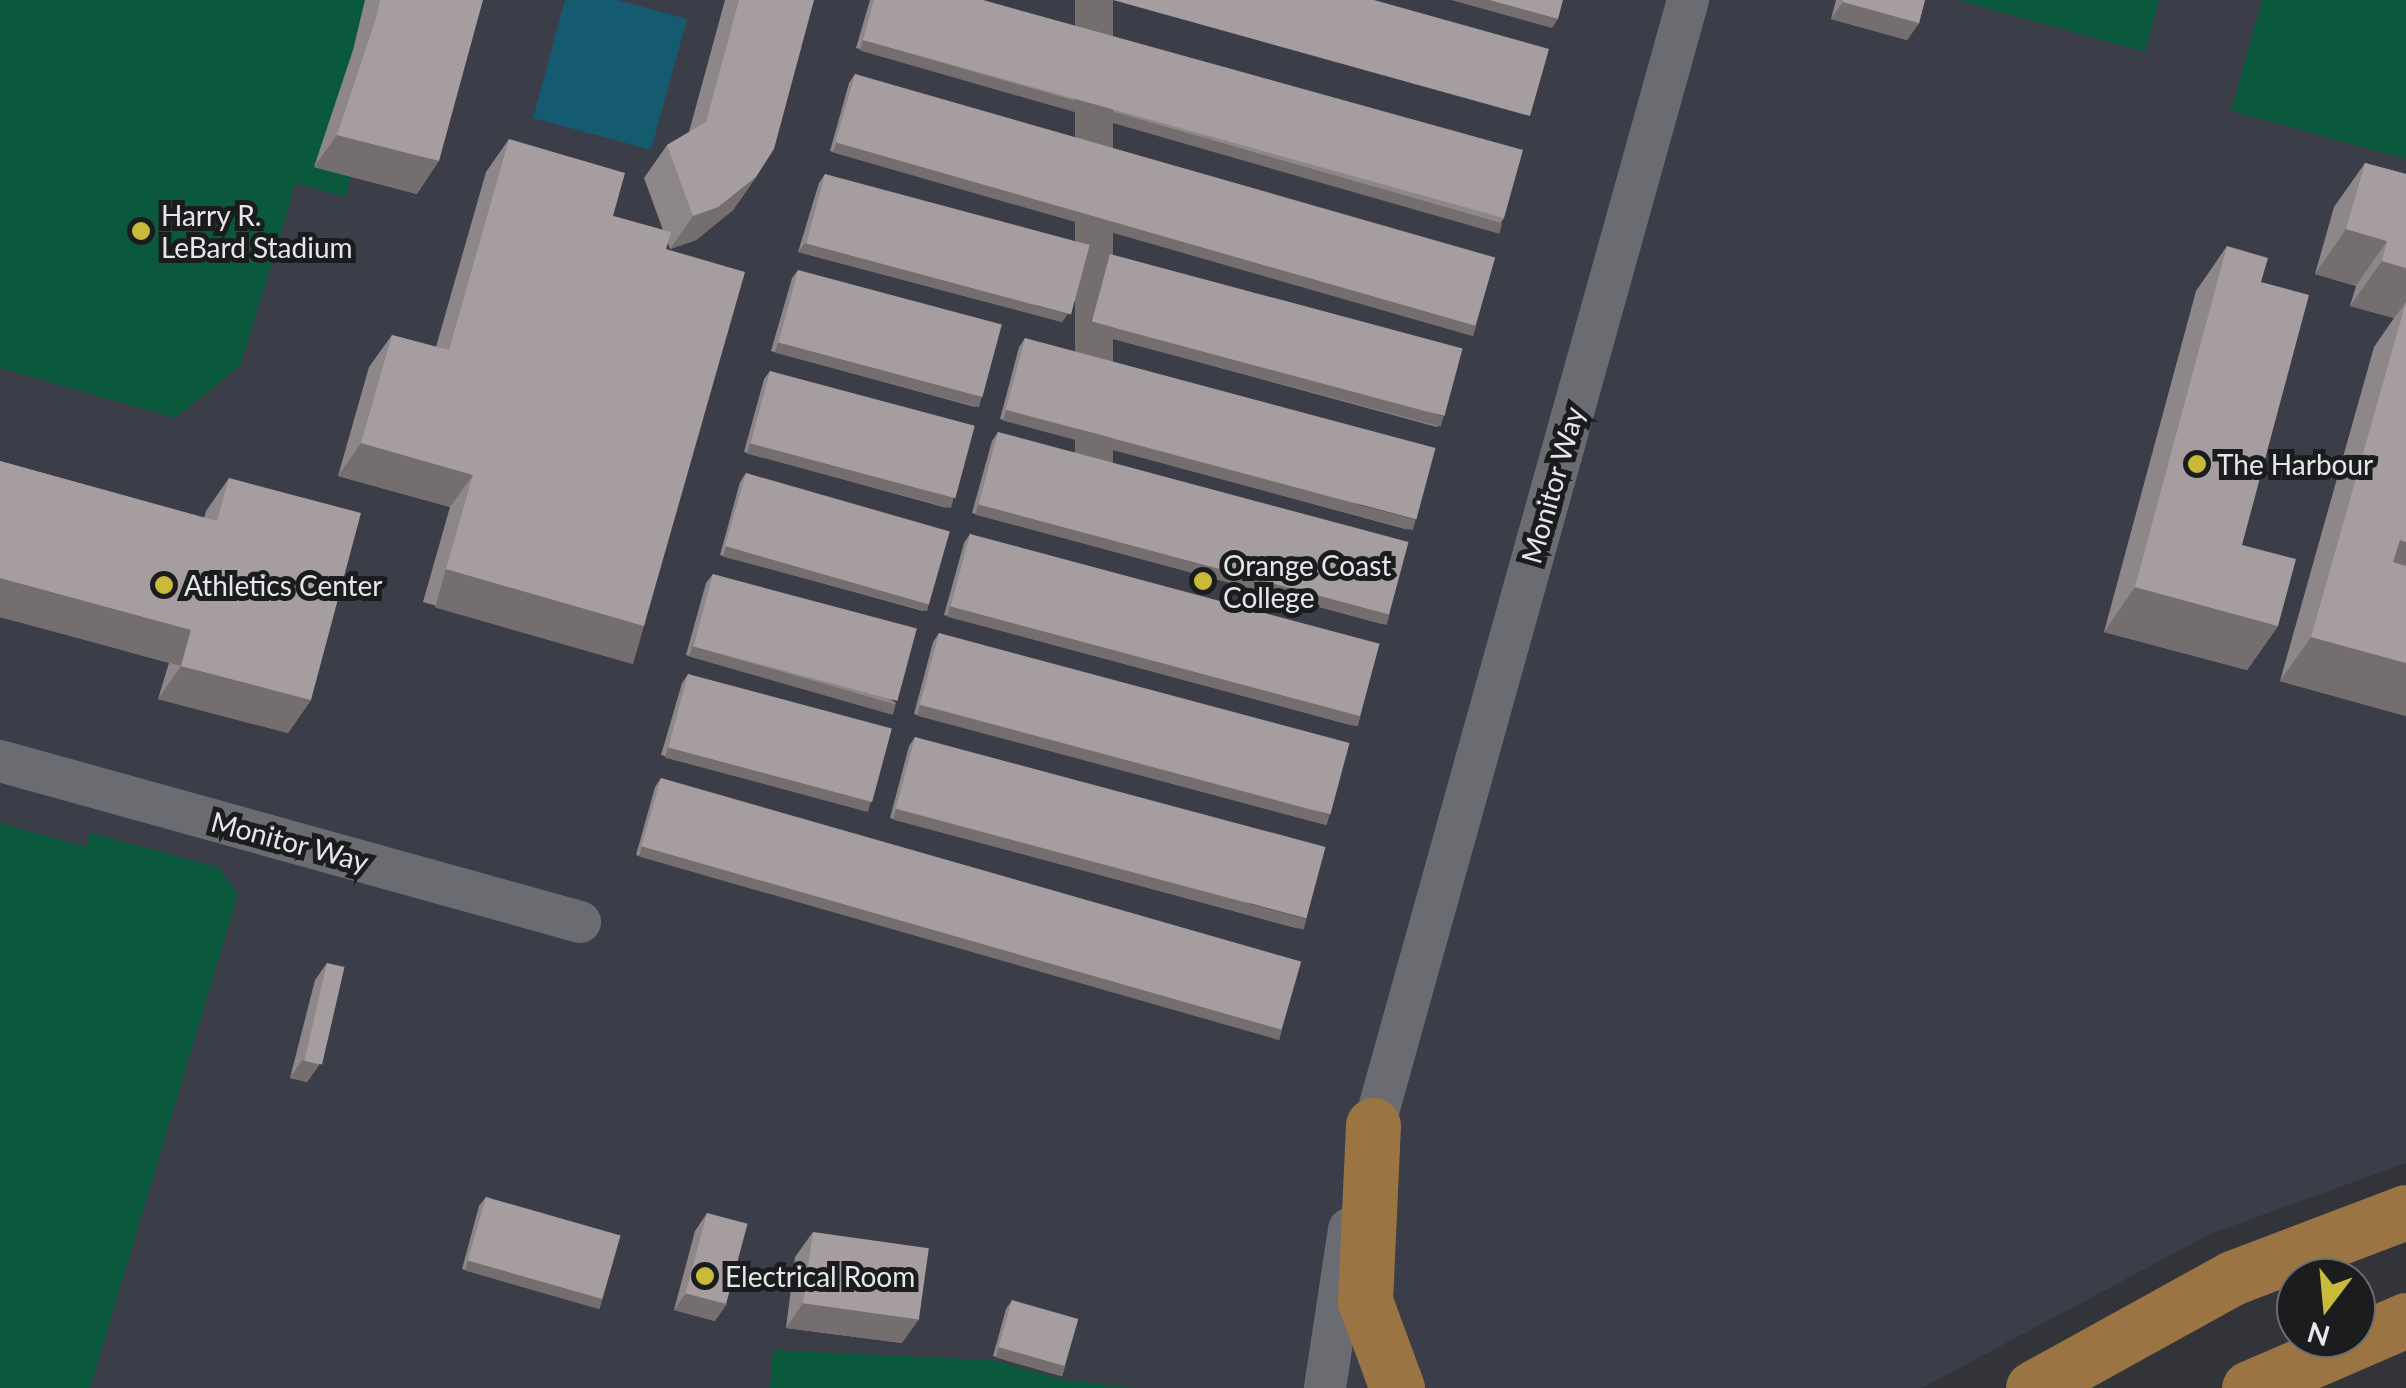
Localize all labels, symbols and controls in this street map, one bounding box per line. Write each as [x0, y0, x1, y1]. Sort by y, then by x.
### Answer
place label: Harry R. LeBard Stadium [161, 198, 353, 264]
marker: Harry R. LeBard Stadium [130, 220, 152, 242]
street label: Monitor Way [1513, 402, 1591, 568]
place label: The Harbour [2217, 447, 2373, 481]
marker: The Harbour [2186, 453, 2208, 475]
place label: Orange Coast College [1223, 548, 1391, 614]
place label: Athletics Center [184, 568, 383, 602]
marker: Orange Coast College [1192, 570, 1214, 592]
marker: Athletics Center [153, 574, 175, 596]
street label: Monitor Way [207, 804, 373, 878]
north arrow [2276, 1258, 2376, 1358]
place label: Electrical Room [725, 1259, 915, 1293]
marker: Electrical Room [694, 1265, 716, 1287]
text: N [2303, 1316, 2333, 1354]

